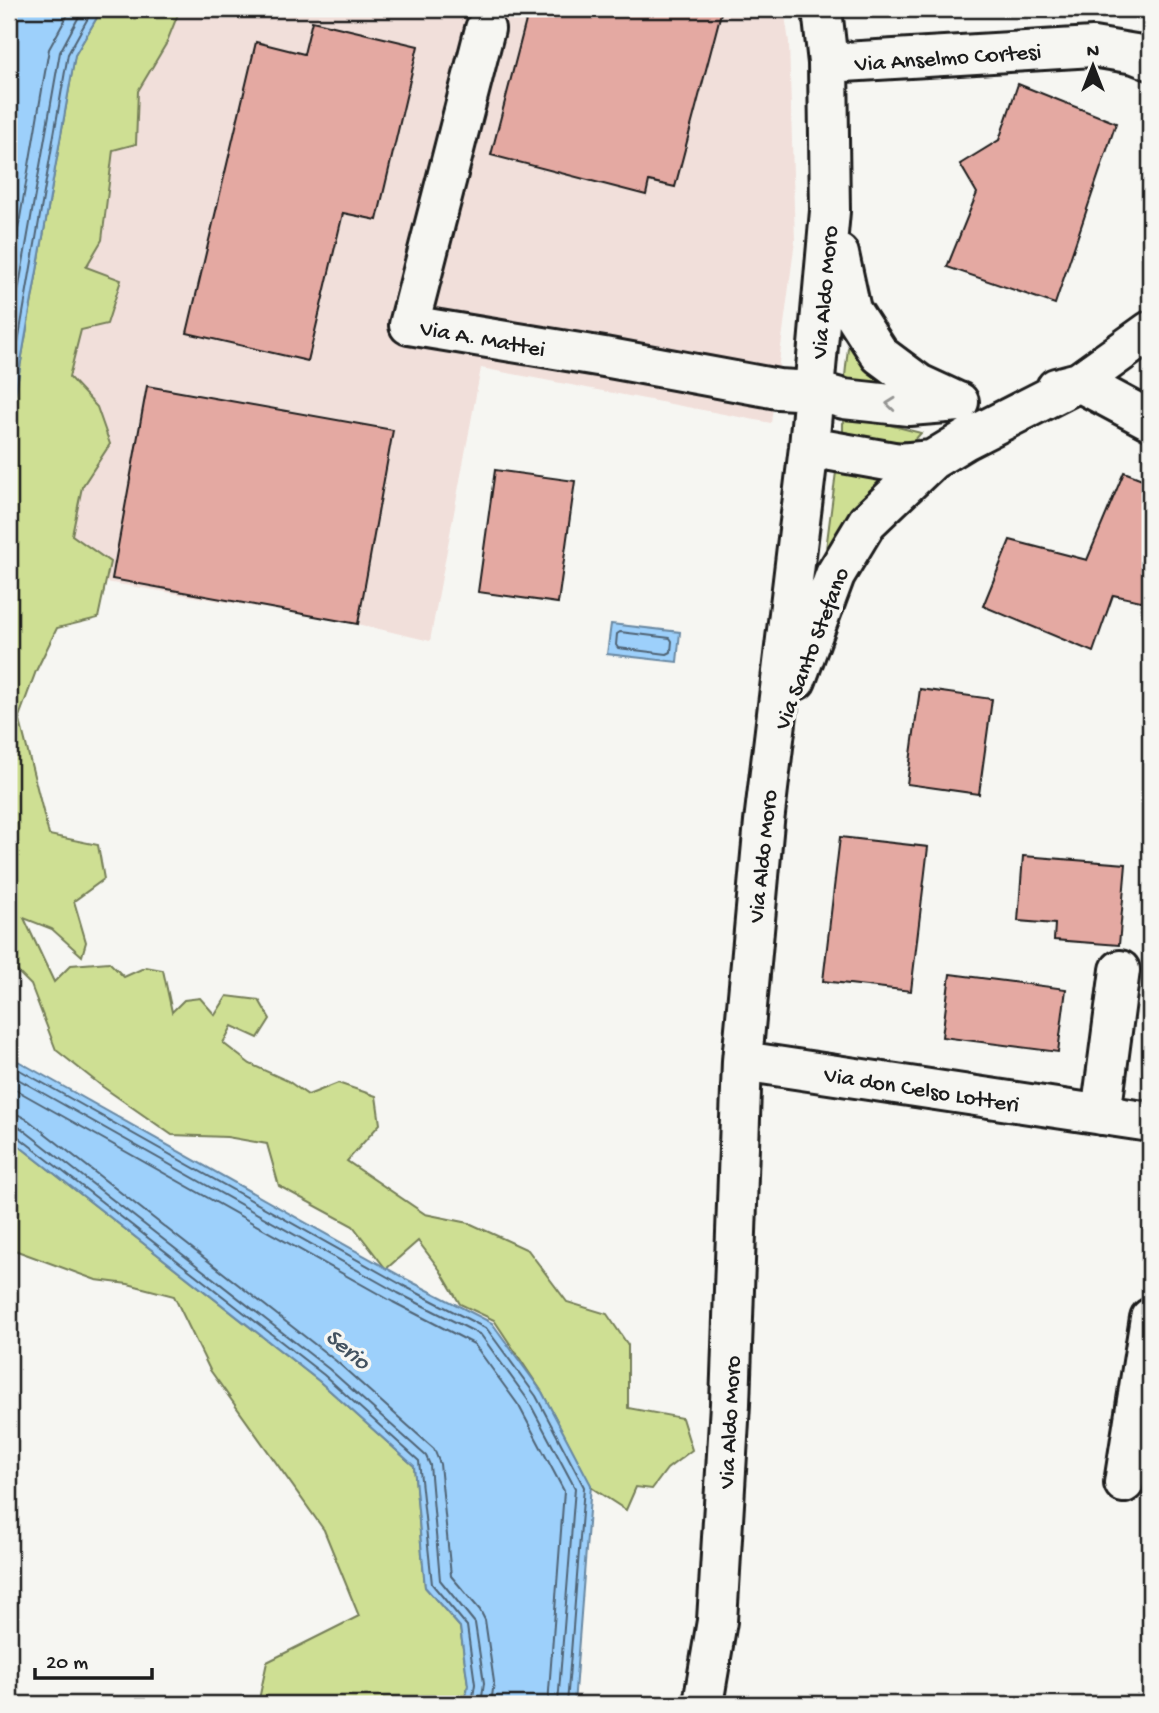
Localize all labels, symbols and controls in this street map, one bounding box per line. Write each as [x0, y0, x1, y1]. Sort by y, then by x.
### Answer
north arrow [1058, 32, 1128, 102]
street label: Via Anselmo Cortesi [853, 40, 1042, 80]
text: N [1087, 41, 1099, 64]
street label: Via Aldo Moro [807, 225, 846, 361]
street label: Via A. Mattei [417, 316, 547, 365]
one-way arrow [885, 397, 896, 412]
street label: Via Santo Stefano [770, 564, 857, 735]
street label: Via Aldo Moro [744, 789, 785, 925]
street label: Via don Celso Lotteri [821, 1063, 1021, 1120]
water label: Serio [318, 1324, 376, 1379]
street label: Via Aldo Moro [714, 1355, 748, 1491]
scale bar [35, 1636, 152, 1680]
text: 20 m [46, 1652, 88, 1677]

